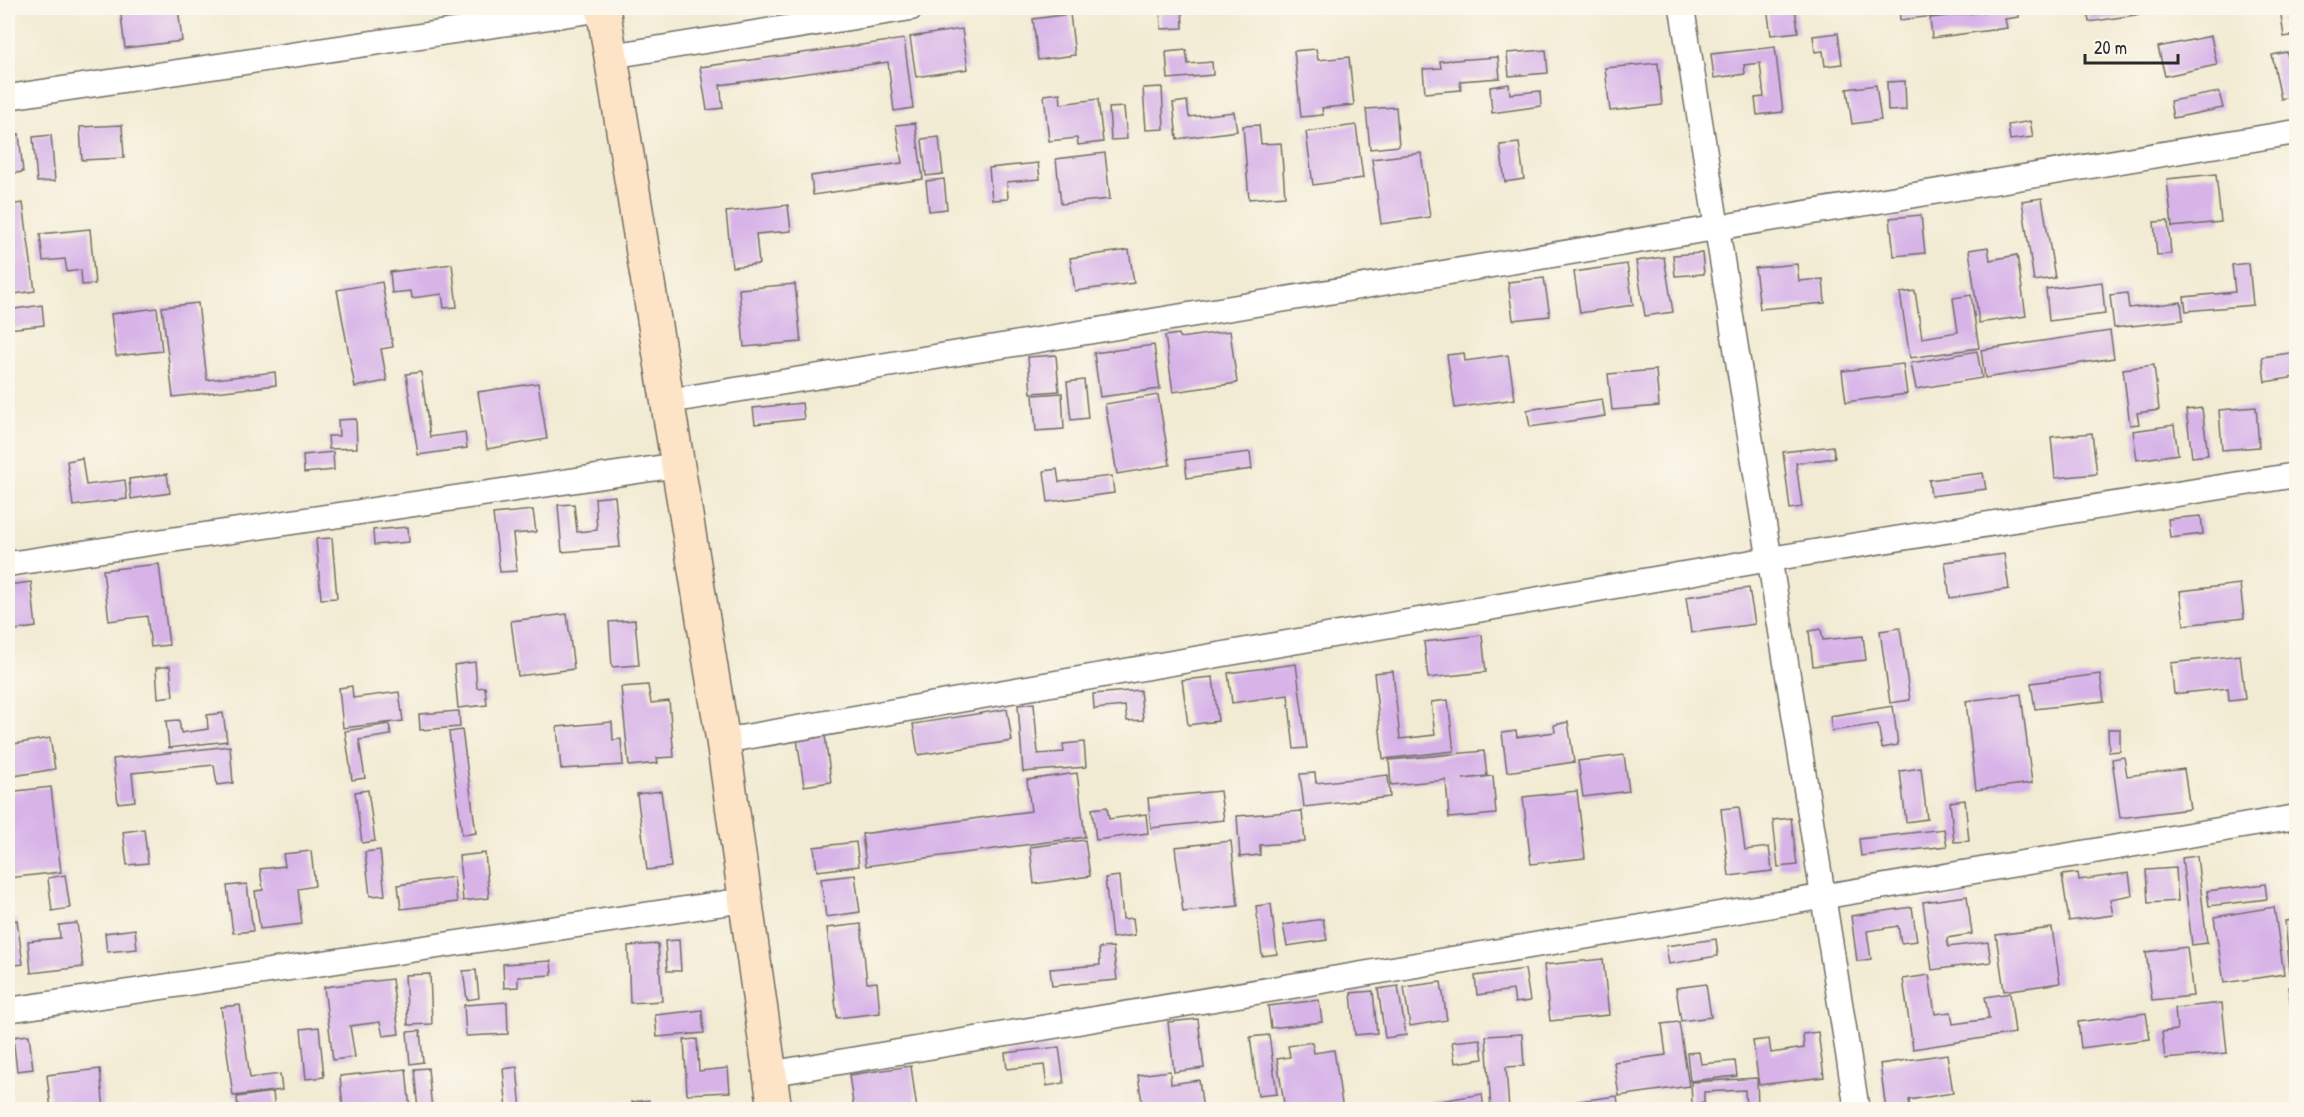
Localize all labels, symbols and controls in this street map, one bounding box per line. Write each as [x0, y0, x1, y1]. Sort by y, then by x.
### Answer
scale bar [2085, 27, 2178, 65]
text: 20 m [2094, 35, 2127, 60]

